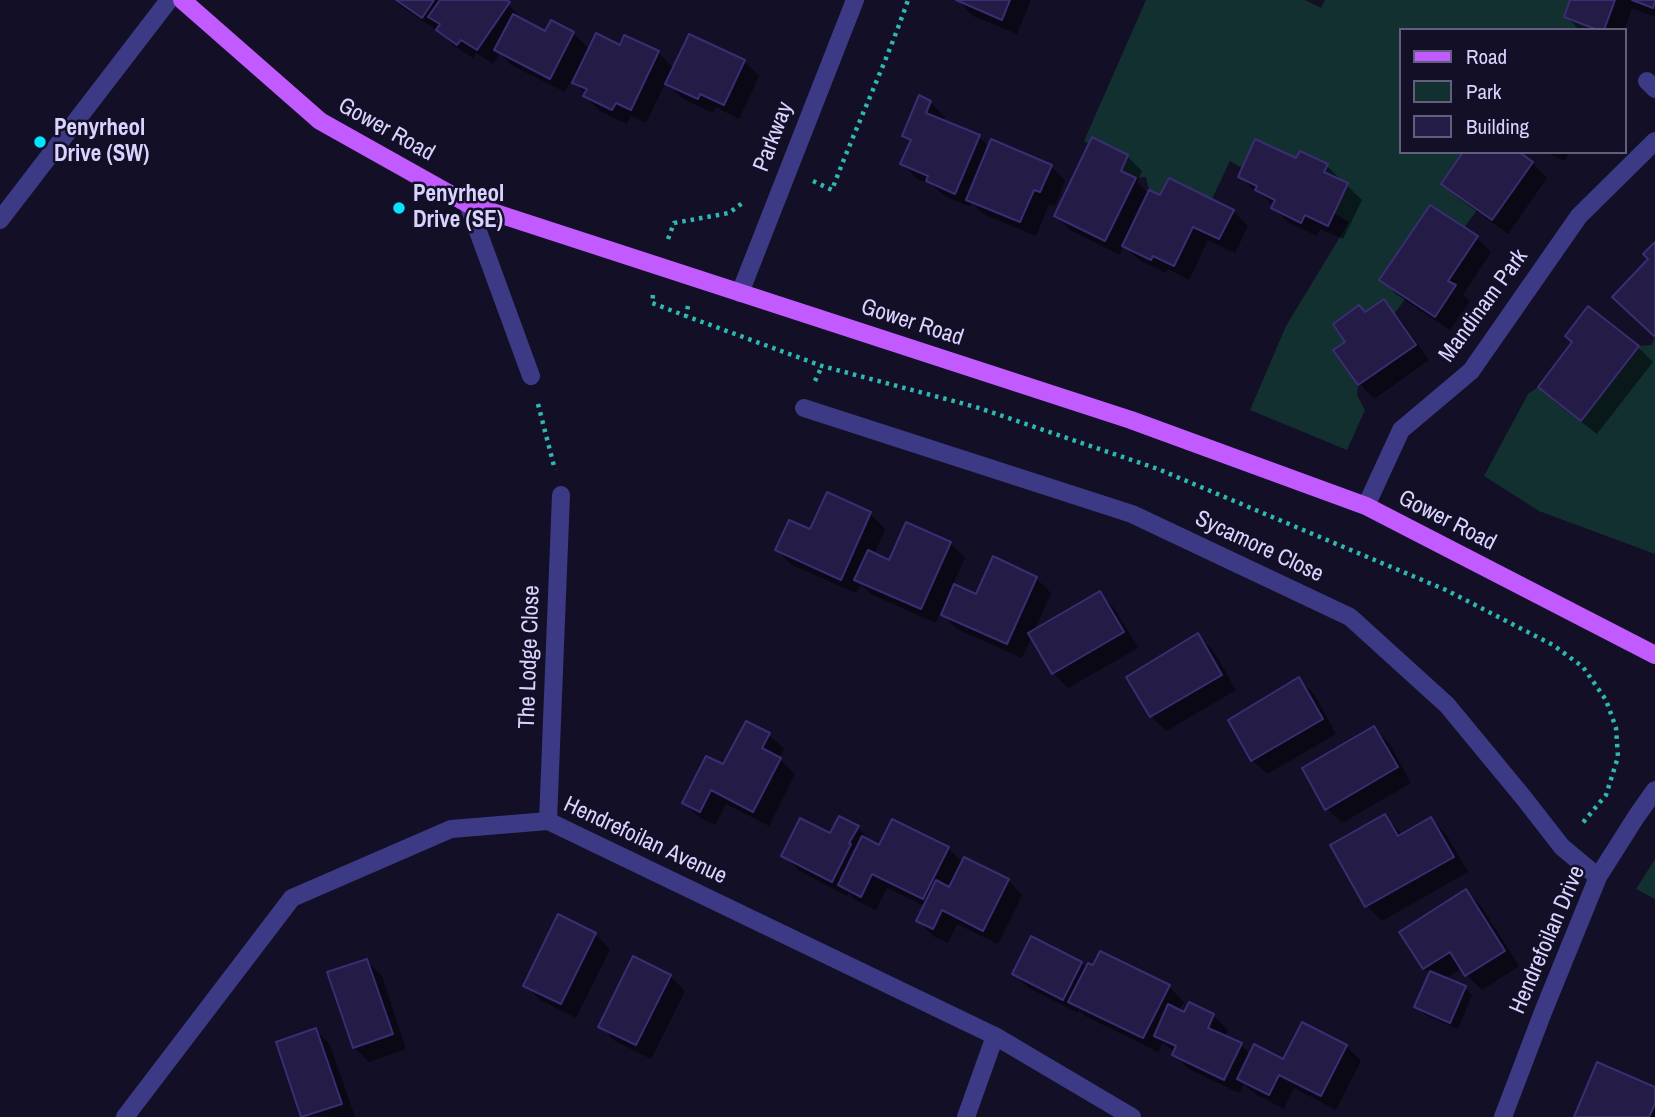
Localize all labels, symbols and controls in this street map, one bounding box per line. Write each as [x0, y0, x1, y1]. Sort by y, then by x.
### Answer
legend [1400, 28, 1627, 154]
text: Road [1466, 42, 1507, 71]
text: Park [1466, 77, 1501, 106]
street label: Gower Road [333, 92, 439, 168]
street label: Parkway [748, 98, 800, 176]
text: Building [1466, 112, 1529, 141]
place label: Penyrheol Drive (SW) [54, 115, 149, 169]
marker: Penyrheol Drive (SW) [32, 134, 48, 150]
place label: Penyrheol Drive (SE) [413, 181, 504, 235]
marker: Penyrheol Drive (SE) [391, 200, 407, 216]
street label: Mandinam Park [1434, 244, 1534, 368]
street label: Gower Road [857, 294, 967, 352]
street label: Gower Road [1394, 485, 1500, 557]
street label: Sycamore Close [1190, 505, 1328, 589]
street label: The Lodge Close [514, 585, 546, 729]
street label: Hendrefoilan Avenue [559, 791, 731, 891]
street label: Hendrefoilan Drive [1504, 862, 1592, 1018]

